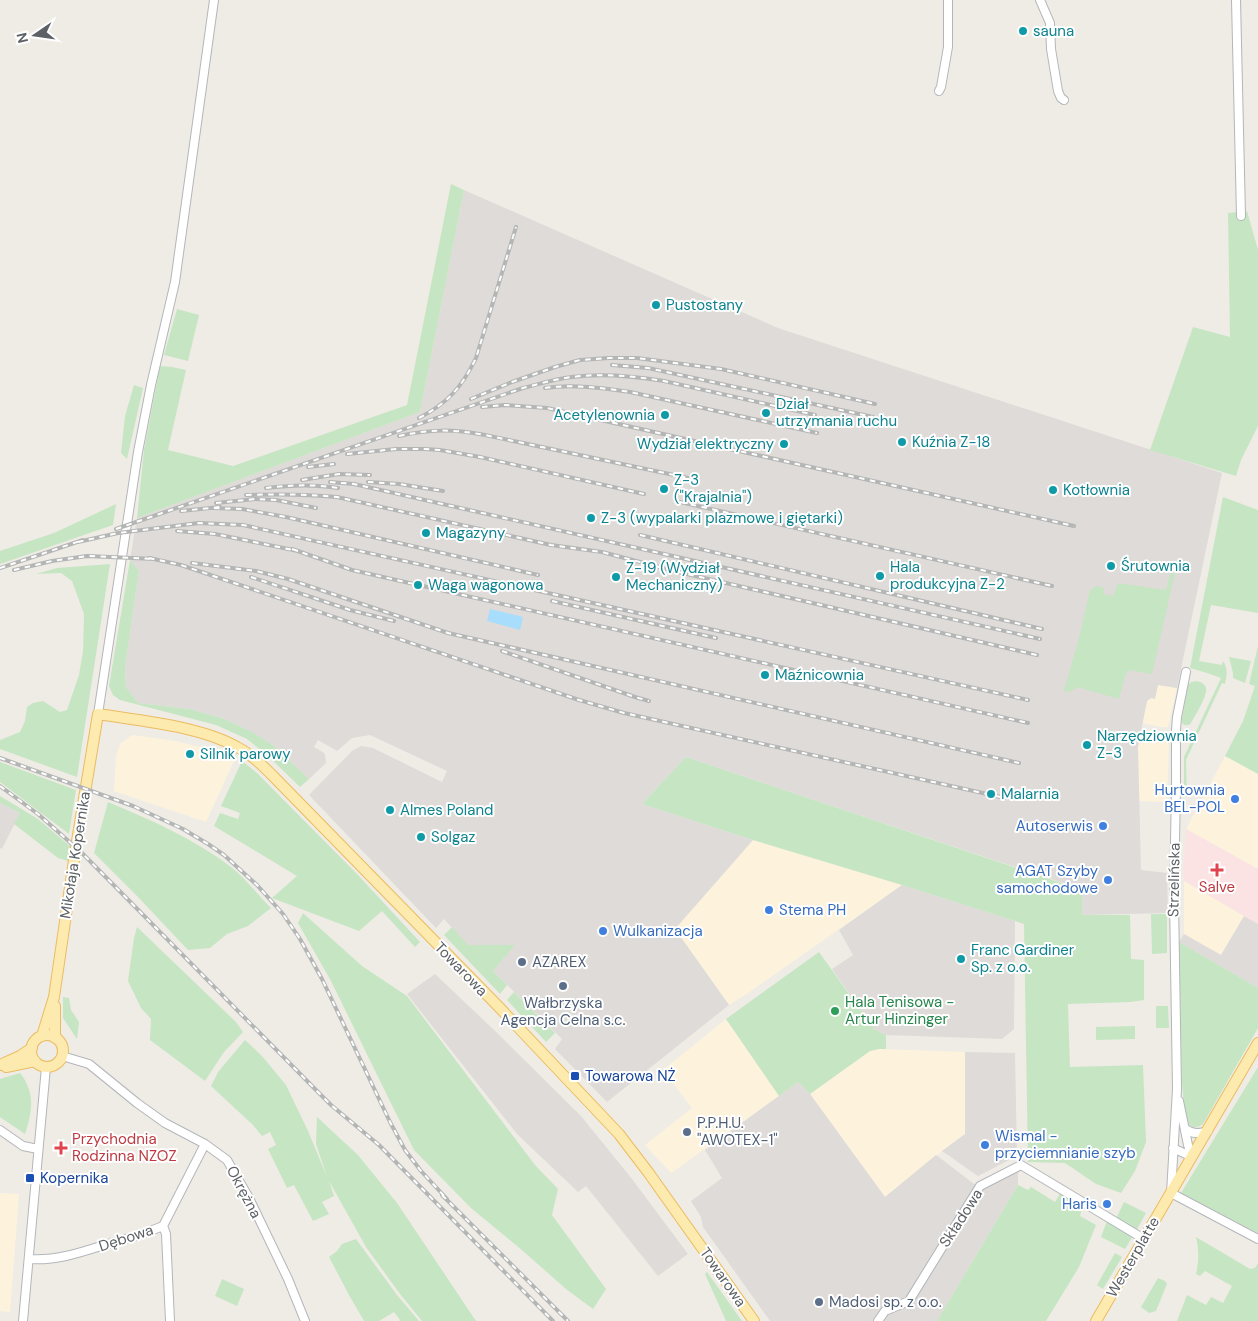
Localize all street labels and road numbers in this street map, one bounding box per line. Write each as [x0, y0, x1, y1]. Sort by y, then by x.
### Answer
street label: Mikołaja Kopernika [55, 790, 95, 920]
street label: Strzelińska [1163, 843, 1185, 917]
street label: Towarowa [430, 938, 492, 1000]
street label: Okrężna [222, 1162, 266, 1222]
street label: Składowa [935, 1185, 987, 1251]
street label: Westerplatte [1102, 1213, 1164, 1301]
street label: Dębowa [96, 1220, 156, 1256]
street label: Towarowa [695, 1243, 751, 1311]

